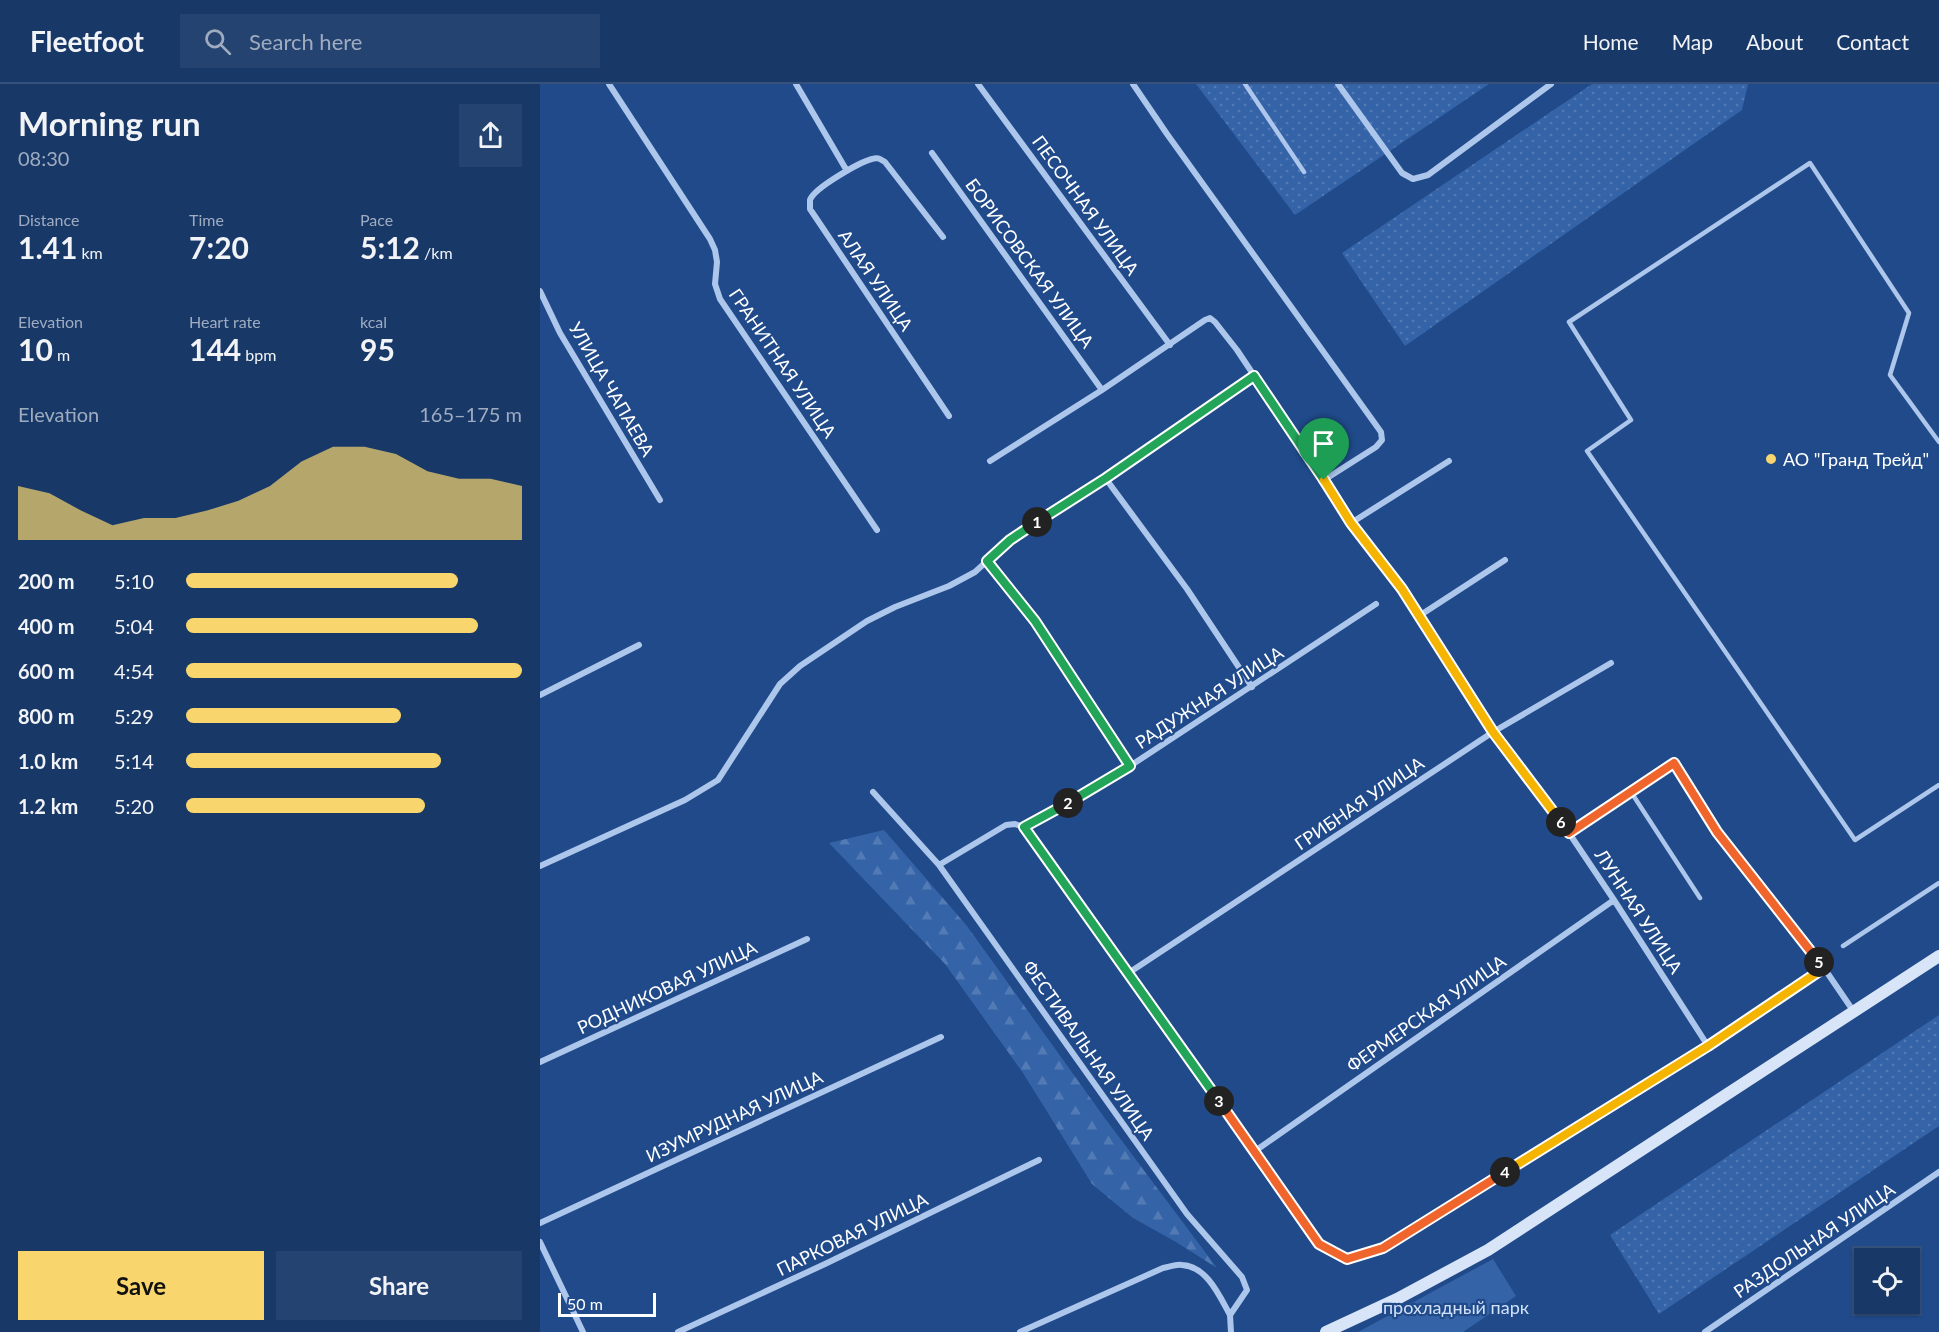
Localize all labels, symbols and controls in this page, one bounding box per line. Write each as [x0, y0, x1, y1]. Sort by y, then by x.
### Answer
search box [180, 14, 600, 68]
text: Fleetfoot [30, 24, 144, 58]
icon: search [201, 25, 234, 58]
text: Search here [249, 28, 362, 55]
text: Home [1583, 29, 1639, 54]
text: Map [1672, 29, 1713, 54]
text: About [1746, 29, 1803, 54]
text: Contact [1836, 29, 1909, 54]
text: Morning run [18, 103, 201, 143]
button: share [459, 104, 522, 167]
street label: ПЕСОЧНАЯ УЛИЦА [1028, 131, 1145, 280]
text: 08:30 [18, 146, 69, 170]
street label: БОРИСОВСКАЯ УЛИЦА [961, 174, 1099, 353]
text: Distance [18, 210, 79, 229]
text: Time [189, 210, 224, 229]
text: Pace [360, 210, 393, 229]
street label: АЛАЯ УЛИЦА [834, 225, 918, 336]
text: 1.41 [18, 229, 77, 265]
text: 7:20 [189, 229, 249, 265]
text: 5:12 [360, 229, 420, 265]
text: km [77, 243, 103, 262]
text: /km [420, 243, 453, 262]
street label: ГРАНИТНАЯ УЛИЦА [725, 284, 842, 443]
text: Elevation [18, 312, 83, 331]
text: Heart rate [189, 312, 261, 331]
text: kcal [360, 312, 387, 331]
street label: УЛИЦА ЧАПАЕВА [565, 318, 660, 461]
text: 10 [18, 331, 53, 367]
text: 144 [189, 331, 241, 367]
text: 95 [360, 331, 395, 367]
text: m [53, 345, 70, 364]
text: bpm [241, 345, 276, 364]
text: Elevation [18, 402, 99, 426]
text: 165–175 m [419, 402, 522, 426]
pin [1298, 418, 1349, 480]
icon: arrive [1307, 427, 1340, 460]
place label: АО "Гранд Трейд" [1783, 448, 1929, 470]
marker: АО "Гранд Трейд" [1764, 452, 1778, 466]
pin: 1 [1022, 507, 1052, 537]
text: 1 [1032, 512, 1042, 531]
text: 200 m [18, 569, 74, 593]
text: 5:10 [114, 569, 154, 593]
text: 400 m [18, 614, 74, 638]
text: 5:04 [114, 614, 154, 638]
street label: РАДУЖНАЯ УЛИЦА [1131, 641, 1288, 753]
text: 600 m [18, 659, 74, 683]
text: 4:54 [114, 659, 154, 683]
text: 800 m [18, 704, 74, 728]
text: 5:29 [114, 704, 154, 728]
text: 1.0 km [18, 749, 78, 773]
text: 5:14 [114, 749, 154, 773]
street label: ГРИБНАЯ УЛИЦА [1290, 751, 1428, 854]
pin: 2 [1053, 788, 1083, 818]
text: 2 [1063, 793, 1073, 812]
text: 1.2 km [18, 794, 78, 818]
text: 5:20 [114, 794, 154, 818]
pin: 6 [1546, 807, 1576, 837]
text: 6 [1556, 812, 1566, 831]
street label: ЛУННАЯ УЛИЦА [1590, 844, 1688, 978]
street label: РОДНИКОВАЯ УЛИЦА [574, 935, 761, 1038]
pin: 5 [1804, 947, 1834, 977]
street label: ФЕРМЕРСКАЯ УЛИЦА [1342, 949, 1511, 1076]
text: 5 [1814, 952, 1824, 971]
street label: ФЕСТИВАЛЬНАЯ УЛИЦА [1019, 956, 1160, 1145]
street label: ИЗУМРУДНАЯ УЛИЦА [642, 1065, 827, 1167]
pin: 3 [1204, 1086, 1234, 1116]
text: 3 [1214, 1091, 1224, 1110]
pin: 4 [1490, 1157, 1520, 1187]
text: 4 [1500, 1162, 1510, 1181]
street label: РАЗДОЛЬНАЯ УЛИЦА [1729, 1177, 1900, 1302]
street label: ПАРКОВАЯ УЛИЦА [773, 1187, 932, 1280]
map controls [1854, 1248, 1920, 1314]
button: locate [1854, 1248, 1920, 1314]
button: Save [18, 1251, 264, 1320]
button: Share [276, 1251, 522, 1320]
scale bar [558, 1290, 656, 1318]
text: 50 m [567, 1294, 603, 1313]
park label: прохладный парк [1383, 1296, 1530, 1318]

